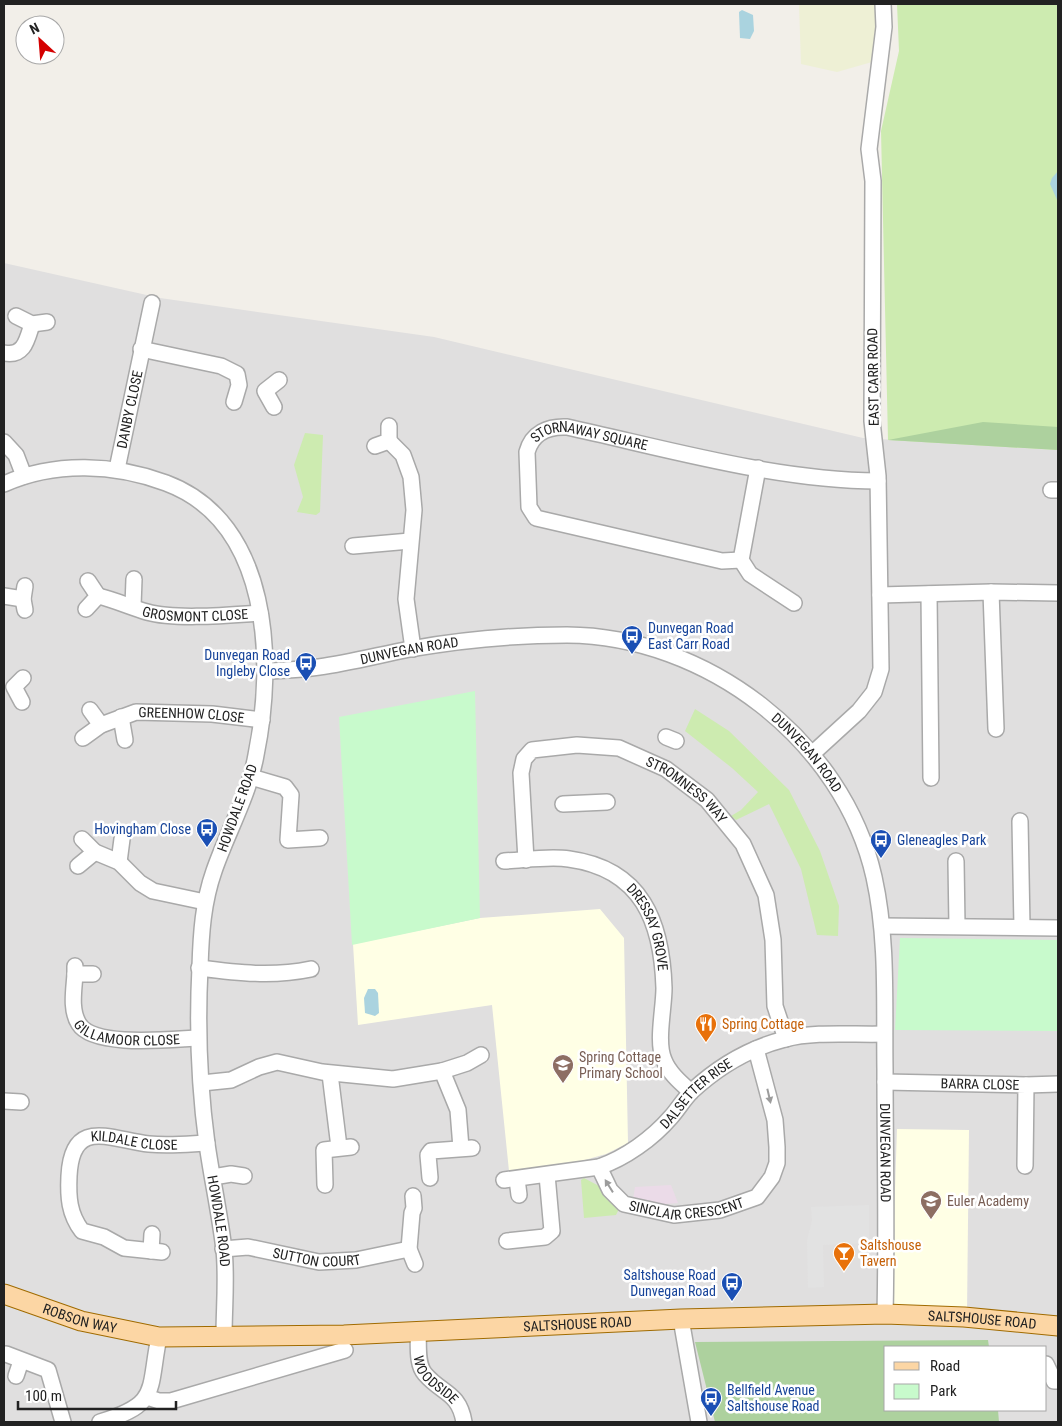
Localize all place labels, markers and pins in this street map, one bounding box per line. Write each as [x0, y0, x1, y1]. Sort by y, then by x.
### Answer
place label: Dunvegan Road East Carr Road [648, 620, 734, 652]
bus stop icon: Dunvegan Road East Carr Road [620, 624, 644, 655]
place label: Dunvegan Road Ingleby Close [204, 647, 290, 679]
bus stop icon: Dunvegan Road Ingleby Close [294, 651, 318, 682]
bus stop icon: Hovingham Close [195, 817, 219, 848]
place label: Hovingham Close [94, 821, 191, 837]
bus stop icon: Gleneagles Park [869, 828, 893, 859]
place label: Gleneagles Park [897, 832, 987, 848]
restaurant icon: Spring Cottage [694, 1012, 718, 1043]
place label: Spring Cottage [722, 1016, 804, 1032]
place label: Spring Cottage Primary School [579, 1049, 663, 1081]
school or university icon: Spring Cottage Primary School [551, 1053, 575, 1084]
school or university icon: Euler Academy [919, 1189, 943, 1220]
place label: Euler Academy [947, 1193, 1029, 1209]
place label: Saltshouse Tavern [860, 1237, 922, 1269]
bar icon: Saltshouse Tavern [832, 1241, 856, 1272]
place label: Saltshouse Road Dunvegan Road [623, 1267, 716, 1299]
bus stop icon: Saltshouse Road Dunvegan Road [720, 1271, 744, 1302]
place label: Bellfield Avenue Saltshouse Road [727, 1382, 820, 1414]
bus stop icon: Bellfield Avenue Saltshouse Road [699, 1386, 723, 1417]

